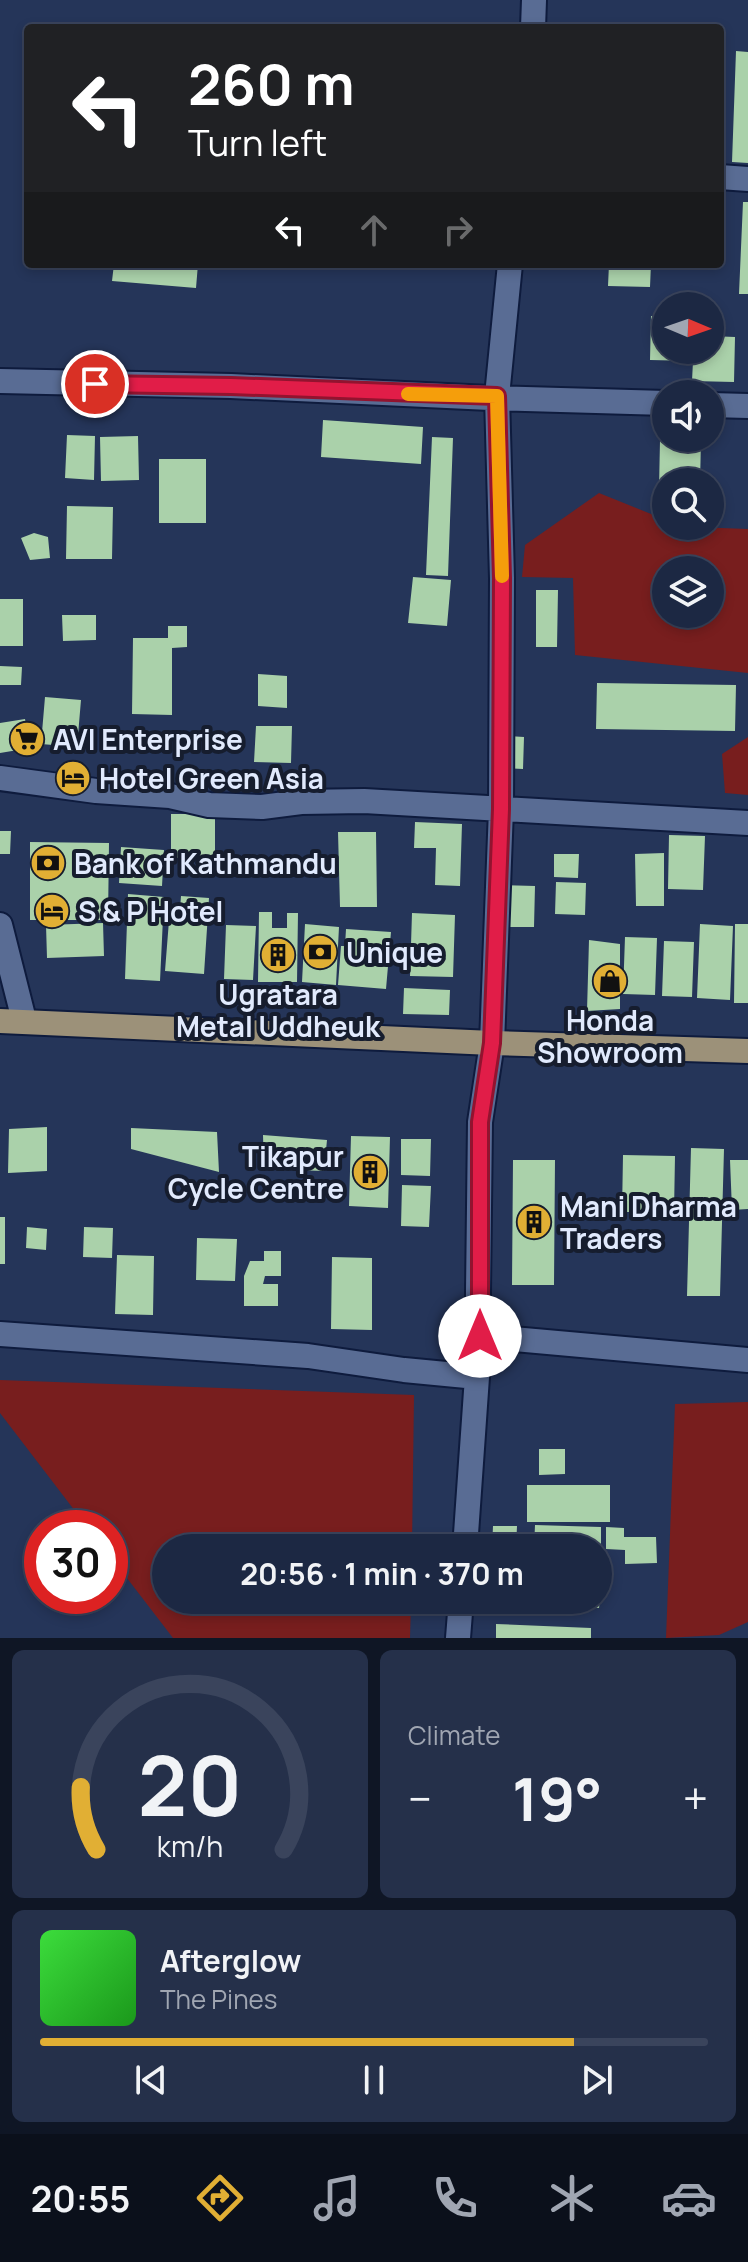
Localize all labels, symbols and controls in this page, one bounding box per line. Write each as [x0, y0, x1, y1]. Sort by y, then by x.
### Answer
text: 260 m [188, 45, 355, 122]
icon: left [56, 56, 160, 160]
text: Turn left [188, 118, 327, 167]
icon: left [268, 208, 312, 252]
icon: ahead [352, 208, 396, 252]
icon: right [436, 208, 480, 252]
north arrow [652, 292, 724, 364]
map controls [652, 292, 724, 628]
pin [61, 350, 129, 418]
icon: arrive [73, 362, 117, 406]
button: sound [652, 380, 724, 452]
button: search [652, 468, 724, 540]
button: layers [652, 556, 724, 628]
supermarket icon: AVI Enterprise [8, 720, 46, 758]
place label: AVI Enterprise [53, 720, 243, 758]
hotel icon: Hotel Green Asia [54, 759, 92, 797]
place label: Hotel Green Asia [99, 759, 324, 797]
bank icon: Bank of Kathmandu [29, 844, 67, 882]
place label: Bank of Kathmandu [74, 844, 337, 882]
hotel icon: S & P Hotel [33, 892, 71, 930]
place label: S & P Hotel [78, 892, 223, 930]
bank icon: Unique [301, 933, 339, 971]
place label: Unique [346, 933, 443, 971]
building icon: Ugratara Metal Uddheuk [259, 936, 297, 974]
shop icon: Honda Showroom [591, 962, 629, 1000]
place label: Ugratara Metal Uddheuk [176, 975, 381, 1045]
place label: Honda Showroom [537, 1001, 683, 1071]
place label: Tikapur Cycle Centre [168, 1137, 344, 1207]
building icon: Tikapur Cycle Centre [351, 1153, 389, 1191]
place label: Mani Dharma Traders [560, 1187, 737, 1257]
building icon: Mani Dharma Traders [515, 1203, 553, 1241]
position arrow [438, 1294, 522, 1378]
speed limit sign: 30 [24, 1510, 128, 1614]
text: 20:56 · 1 min · 370 m [240, 1553, 524, 1594]
text: Climate [408, 1717, 500, 1753]
text: 20 [138, 1727, 242, 1841]
text: 19° [512, 1757, 602, 1839]
text: − [408, 1768, 432, 1828]
text: + [683, 1768, 708, 1828]
text: km/h [157, 1827, 223, 1866]
text: Afterglow [160, 1940, 301, 1981]
text: The Pines [160, 1981, 277, 2017]
icon: previous [129, 2058, 173, 2102]
icon: pause [352, 2058, 396, 2102]
icon: next [575, 2058, 619, 2102]
icon: directions [192, 2170, 248, 2226]
icon: music [309, 2170, 365, 2226]
icon: phone [427, 2170, 483, 2226]
icon: climate [544, 2170, 600, 2226]
icon: car [661, 2170, 717, 2226]
text: 20:55 [31, 2174, 130, 2223]

